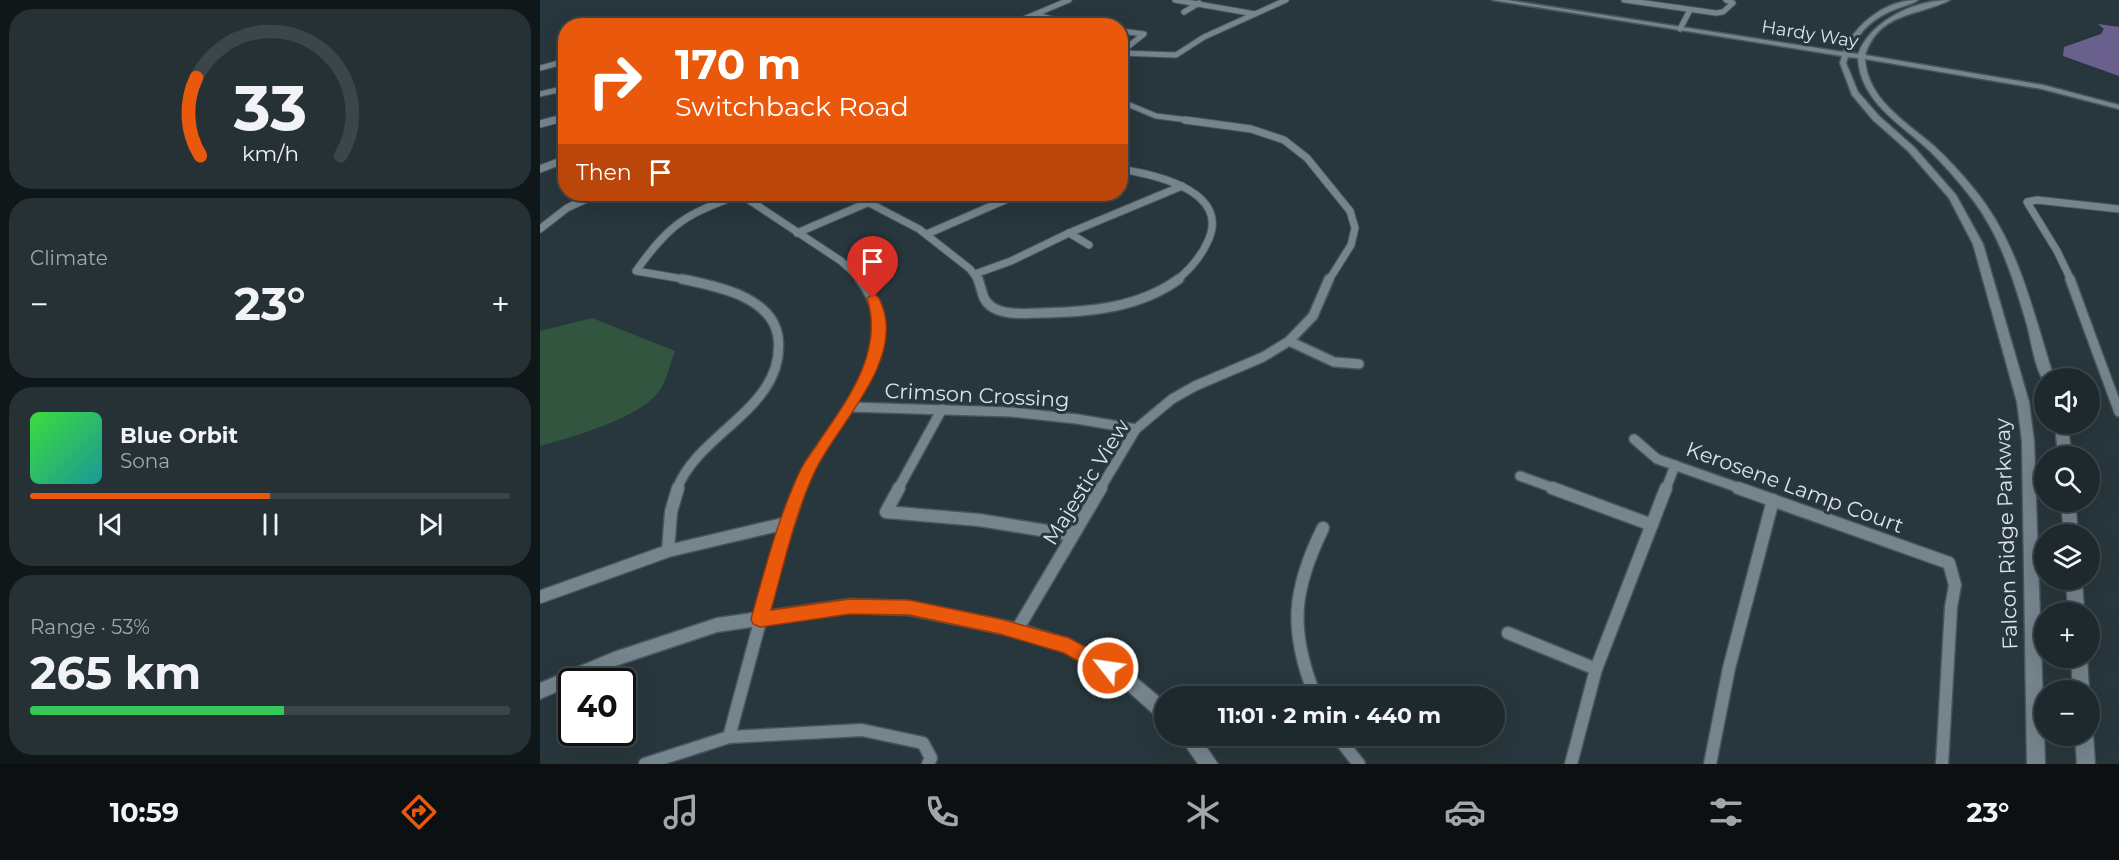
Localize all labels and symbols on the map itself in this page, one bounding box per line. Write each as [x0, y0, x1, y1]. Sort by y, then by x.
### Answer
street label: Hardy Way [1760, 15, 1860, 53]
pin [847, 236, 898, 298]
street label: Crimson Crossing [884, 378, 1070, 412]
street label: Majestic View [1037, 414, 1135, 549]
street label: Falcon Ridge Parkway [1989, 417, 2023, 650]
street label: Kerosene Lamp Court [1683, 436, 1907, 538]
position arrow [1076, 636, 1140, 700]
speed limit sign: 40 [558, 668, 636, 746]

